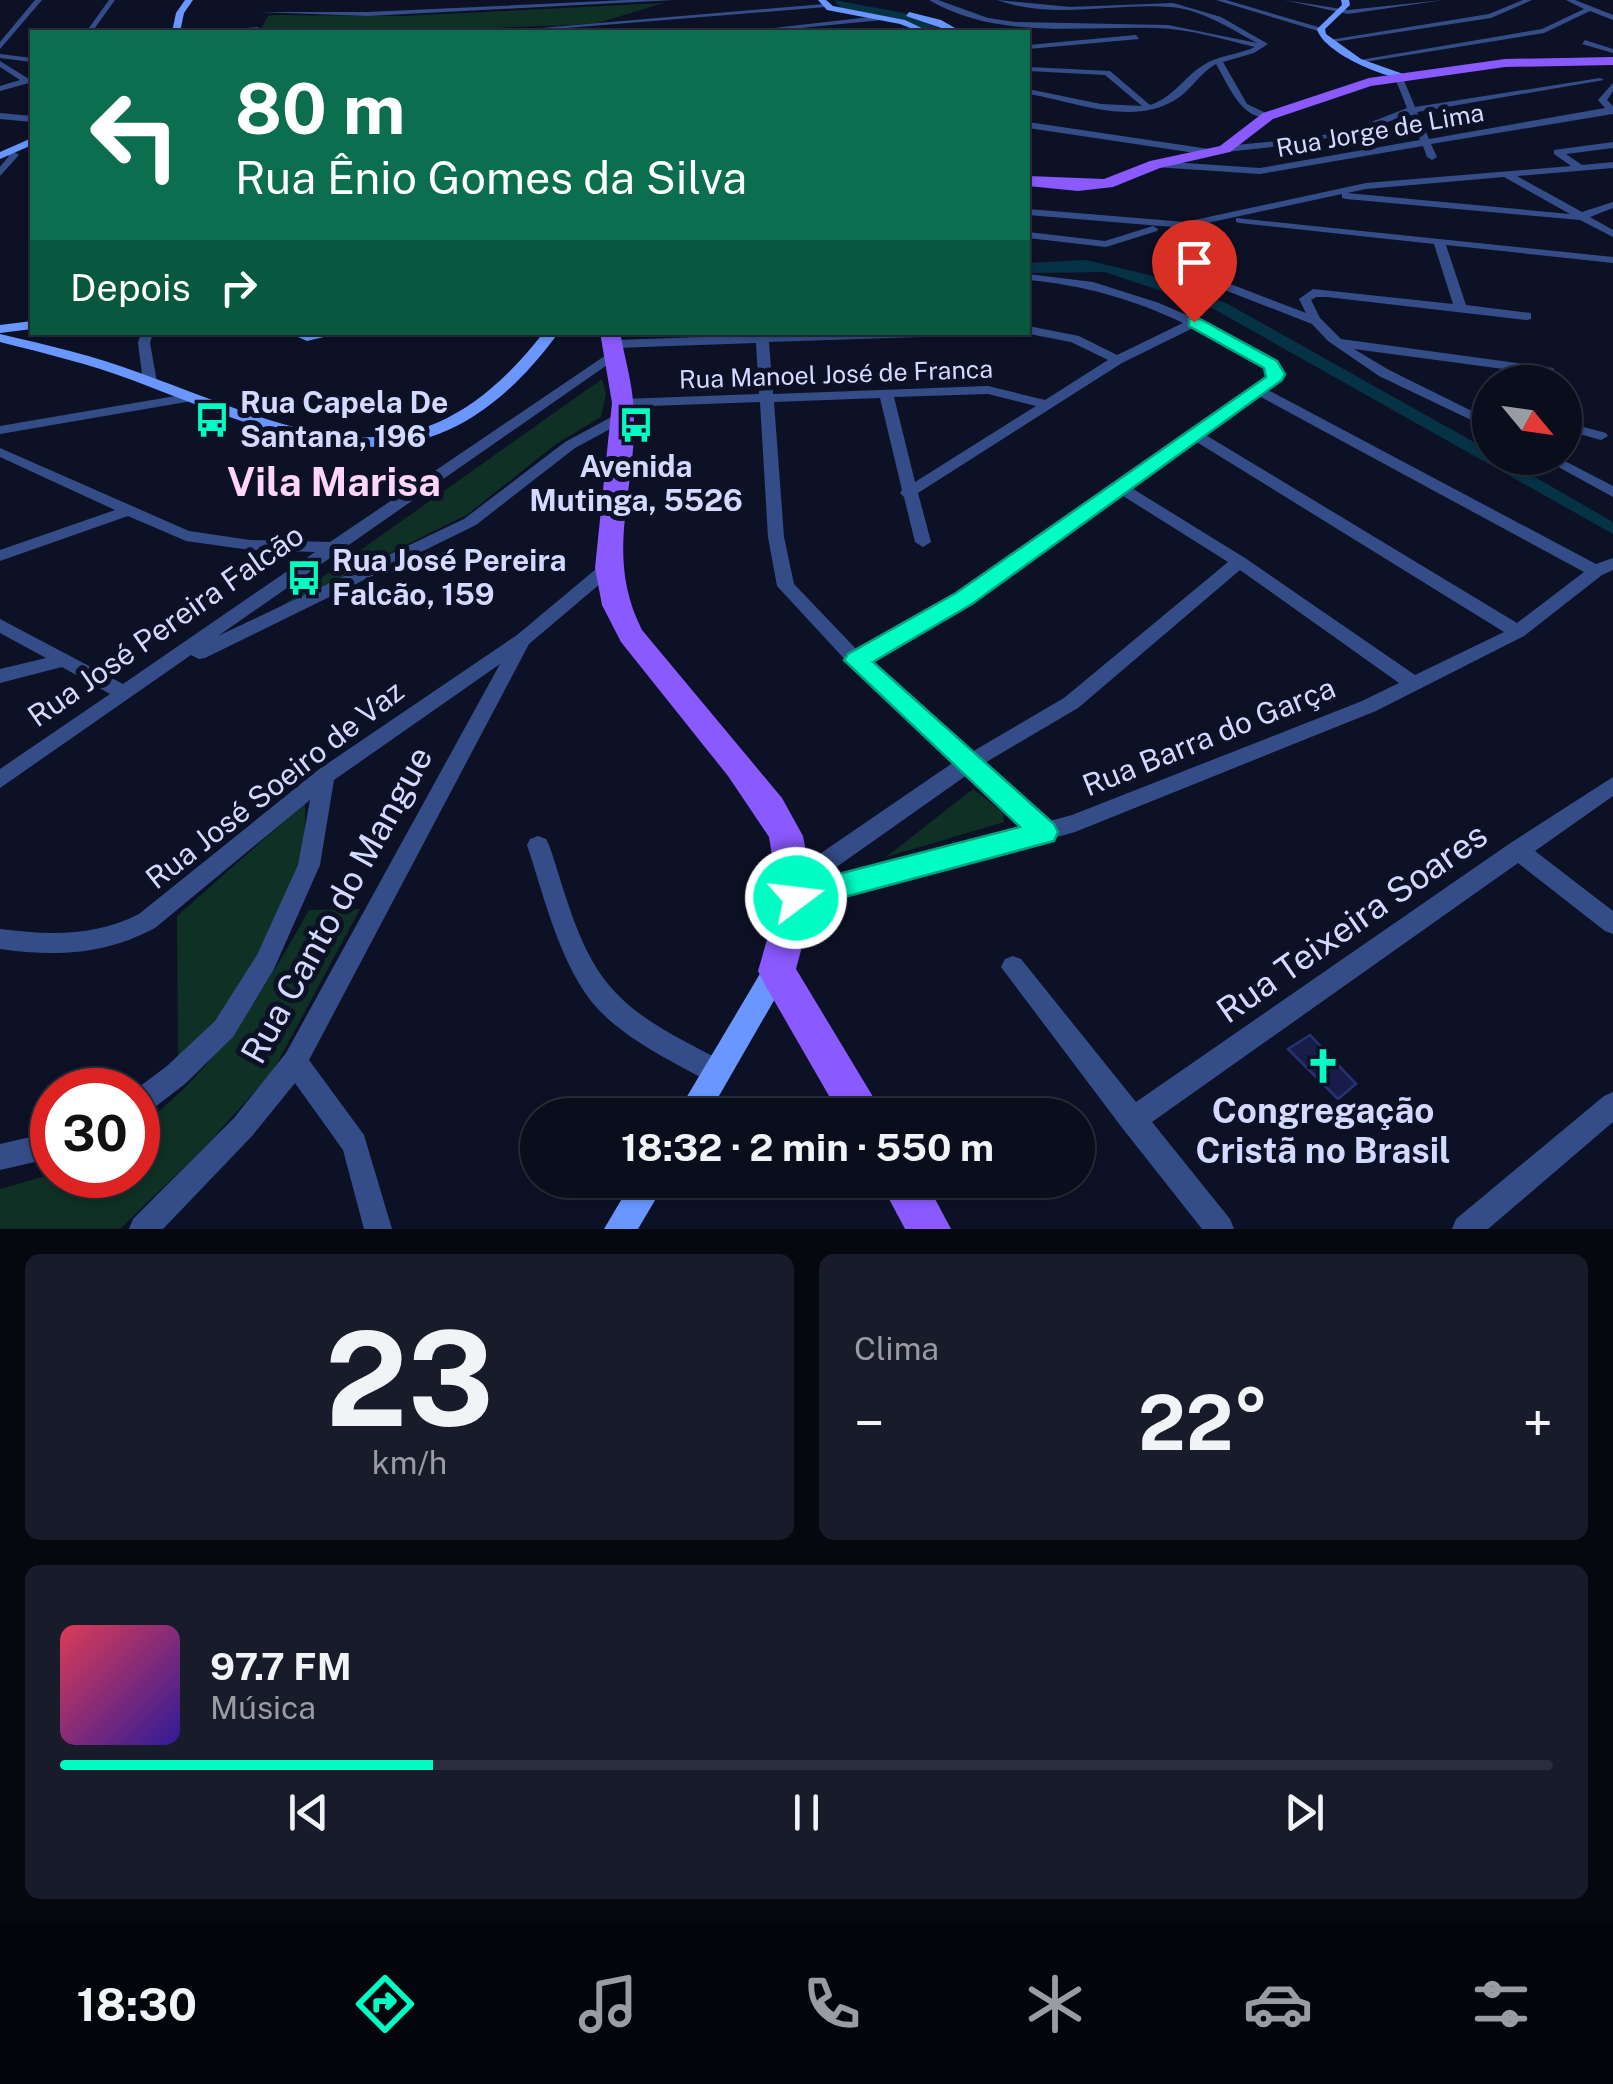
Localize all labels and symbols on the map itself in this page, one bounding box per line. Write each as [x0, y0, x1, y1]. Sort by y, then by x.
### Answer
street label: Rua Jorge de Lima [1274, 97, 1486, 163]
pin [1152, 220, 1237, 323]
street label: Rua Manoel José de Franca [678, 354, 994, 394]
north arrow [1472, 365, 1582, 475]
place label: Rua Capela De Santana, 196 [240, 384, 448, 454]
bus stop icon: Rua Capela De Santana, 196 [193, 401, 231, 439]
bus stop icon: Avenida Mutinga, 5526 [617, 406, 655, 444]
place label: Avenida Mutinga, 5526 [529, 448, 743, 518]
district label: Vila Marisa [227, 458, 441, 505]
street label: Rua José Pereira Falcão [21, 516, 310, 734]
place label: Rua José Pereira Falcão, 159 [332, 542, 566, 612]
bus stop icon: Rua José Pereira Falcão, 159 [285, 559, 323, 597]
street label: Rua Barra do Garça [1077, 669, 1340, 803]
street label: Rua José Soeiro de Vaz [138, 672, 410, 896]
street label: Rua Canto do Mangue [232, 739, 441, 1070]
street label: Rua Teixeira Soares [1209, 814, 1495, 1031]
position arrow [744, 846, 848, 950]
church icon: Congregação Cristã no Brasil [1304, 1047, 1342, 1085]
speed limit sign: 30 [30, 1068, 160, 1198]
place label: Congregação Cristã no Brasil [1195, 1090, 1451, 1171]

